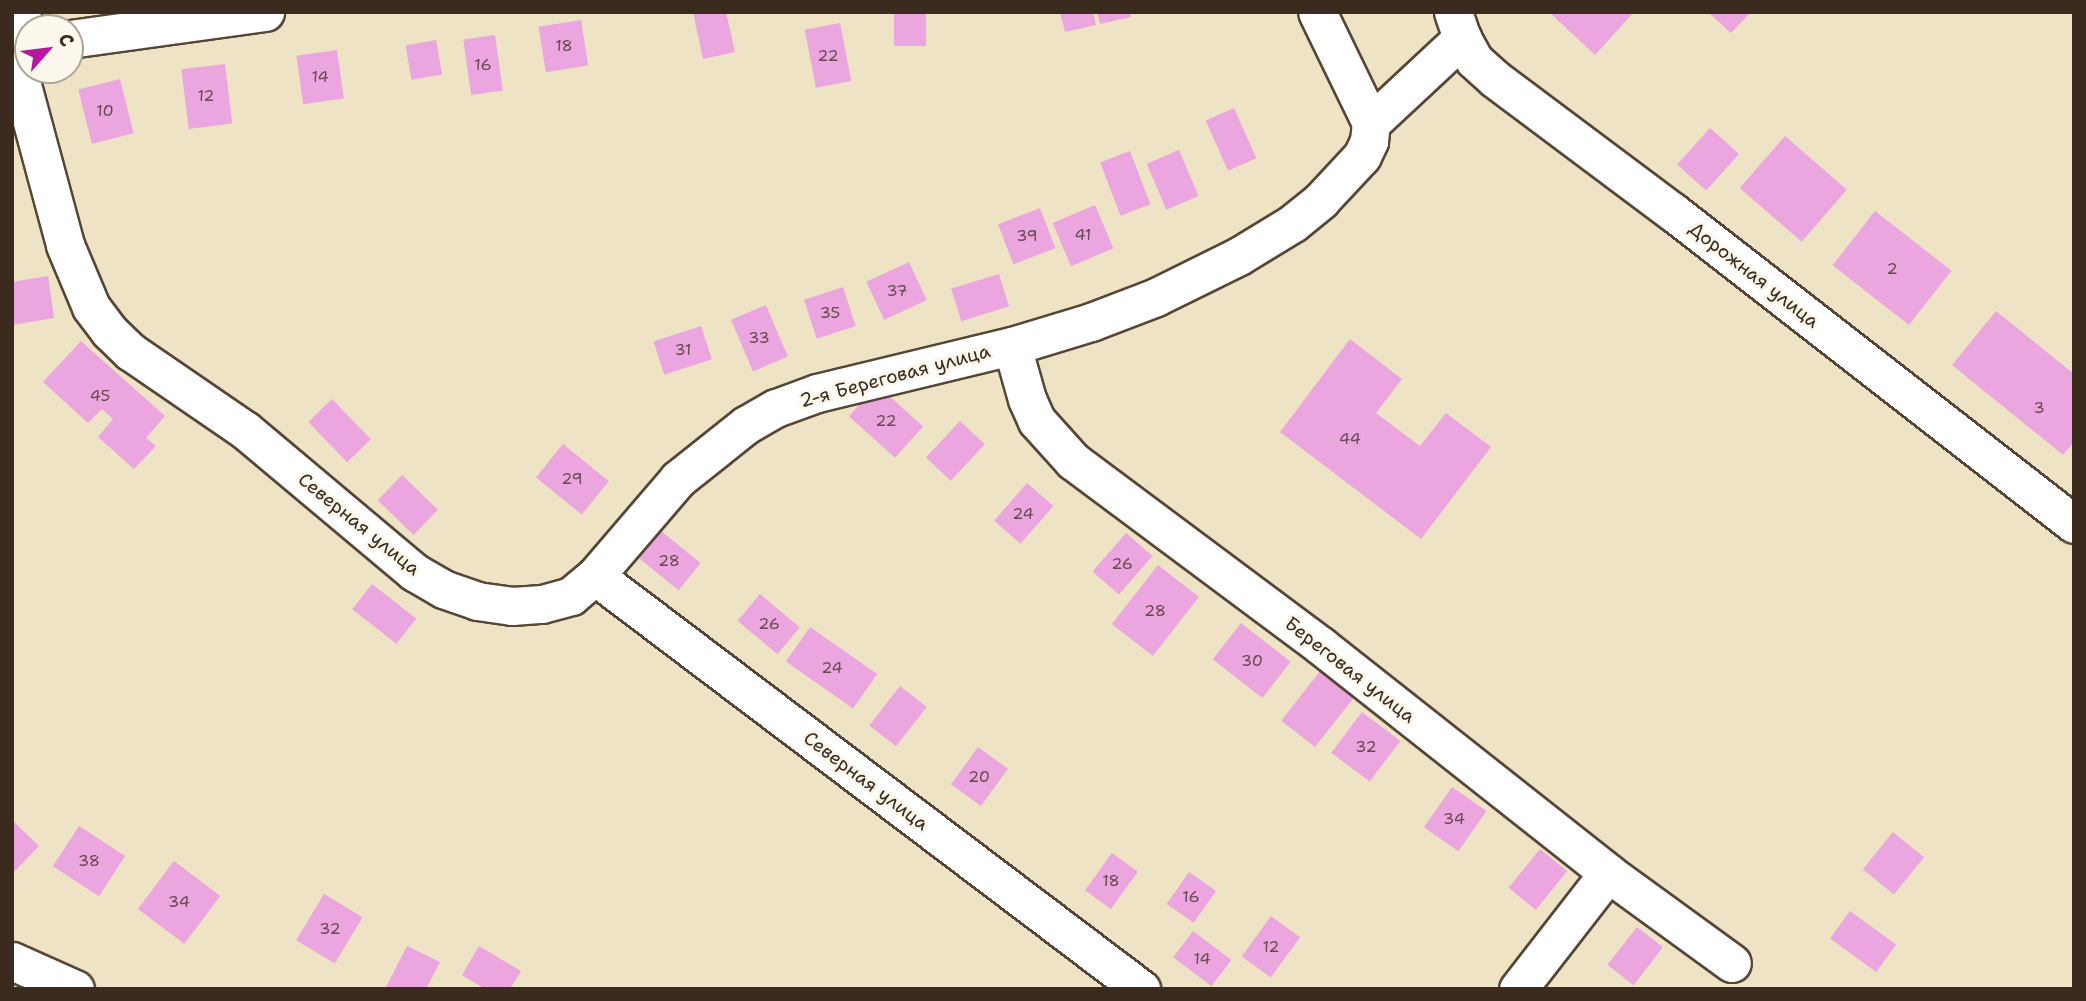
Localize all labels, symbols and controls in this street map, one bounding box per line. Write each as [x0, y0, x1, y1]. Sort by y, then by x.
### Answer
north arrow [14, 14, 84, 84]
text: С [52, 29, 80, 51]
house number: 18 [555, 36, 573, 56]
house number: 22 [817, 46, 839, 66]
house number: 16 [474, 55, 492, 75]
house number: 14 [311, 67, 329, 87]
house number: 12 [197, 86, 215, 106]
house number: 10 [96, 101, 114, 121]
street label: Дорожная улица [1684, 217, 1824, 333]
house number: 41 [1074, 225, 1092, 245]
house number: 39 [1016, 226, 1038, 246]
house number: 2 [1886, 259, 1898, 279]
house number: 37 [886, 281, 908, 301]
house number: 35 [820, 303, 840, 323]
house number: 33 [748, 328, 770, 348]
house number: 31 [674, 340, 692, 360]
street label: 2-я Береговая улица [797, 340, 993, 412]
house number: 45 [90, 386, 110, 406]
house number: 3 [2033, 398, 2045, 418]
house number: 22 [875, 411, 897, 431]
house number: 44 [1339, 429, 1361, 449]
street label: Северная улица [293, 468, 425, 580]
house number: 29 [561, 469, 583, 489]
house number: 24 [1012, 504, 1034, 524]
house number: 28 [658, 551, 680, 571]
house number: 26 [1111, 554, 1133, 574]
house number: 28 [1144, 601, 1166, 621]
street label: Береговая улица [1280, 612, 1420, 728]
house number: 26 [758, 614, 780, 634]
house number: 30 [1241, 651, 1263, 671]
house number: 24 [821, 658, 843, 678]
street label: Северная улица [799, 727, 933, 835]
house number: 32 [1355, 737, 1377, 757]
house number: 20 [968, 767, 990, 787]
house number: 34 [1443, 809, 1465, 829]
house number: 38 [78, 851, 100, 871]
house number: 18 [1102, 871, 1120, 891]
house number: 16 [1182, 887, 1200, 907]
house number: 34 [168, 892, 190, 912]
house number: 32 [319, 919, 341, 939]
house number: 12 [1262, 937, 1280, 957]
house number: 14 [1193, 949, 1211, 969]

